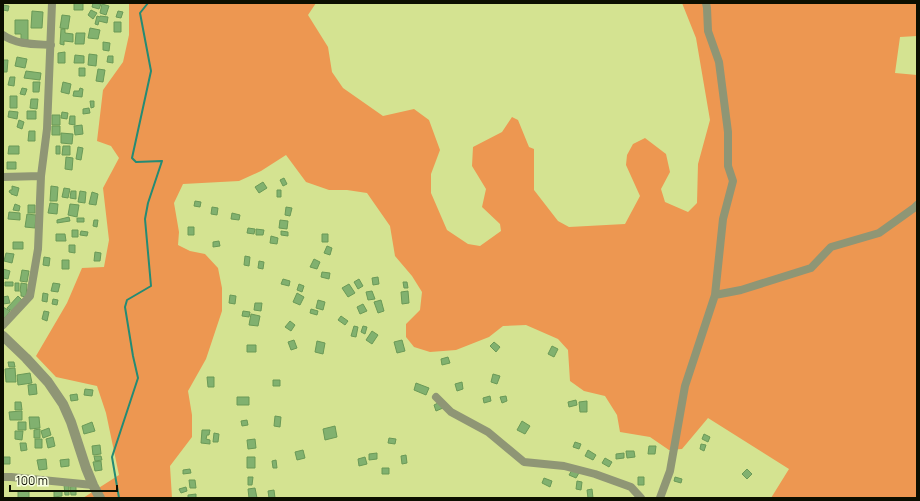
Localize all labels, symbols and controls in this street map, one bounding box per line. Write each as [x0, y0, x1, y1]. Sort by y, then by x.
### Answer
scale bar [10, 467, 117, 493]
text: 100 m [16, 472, 48, 489]

